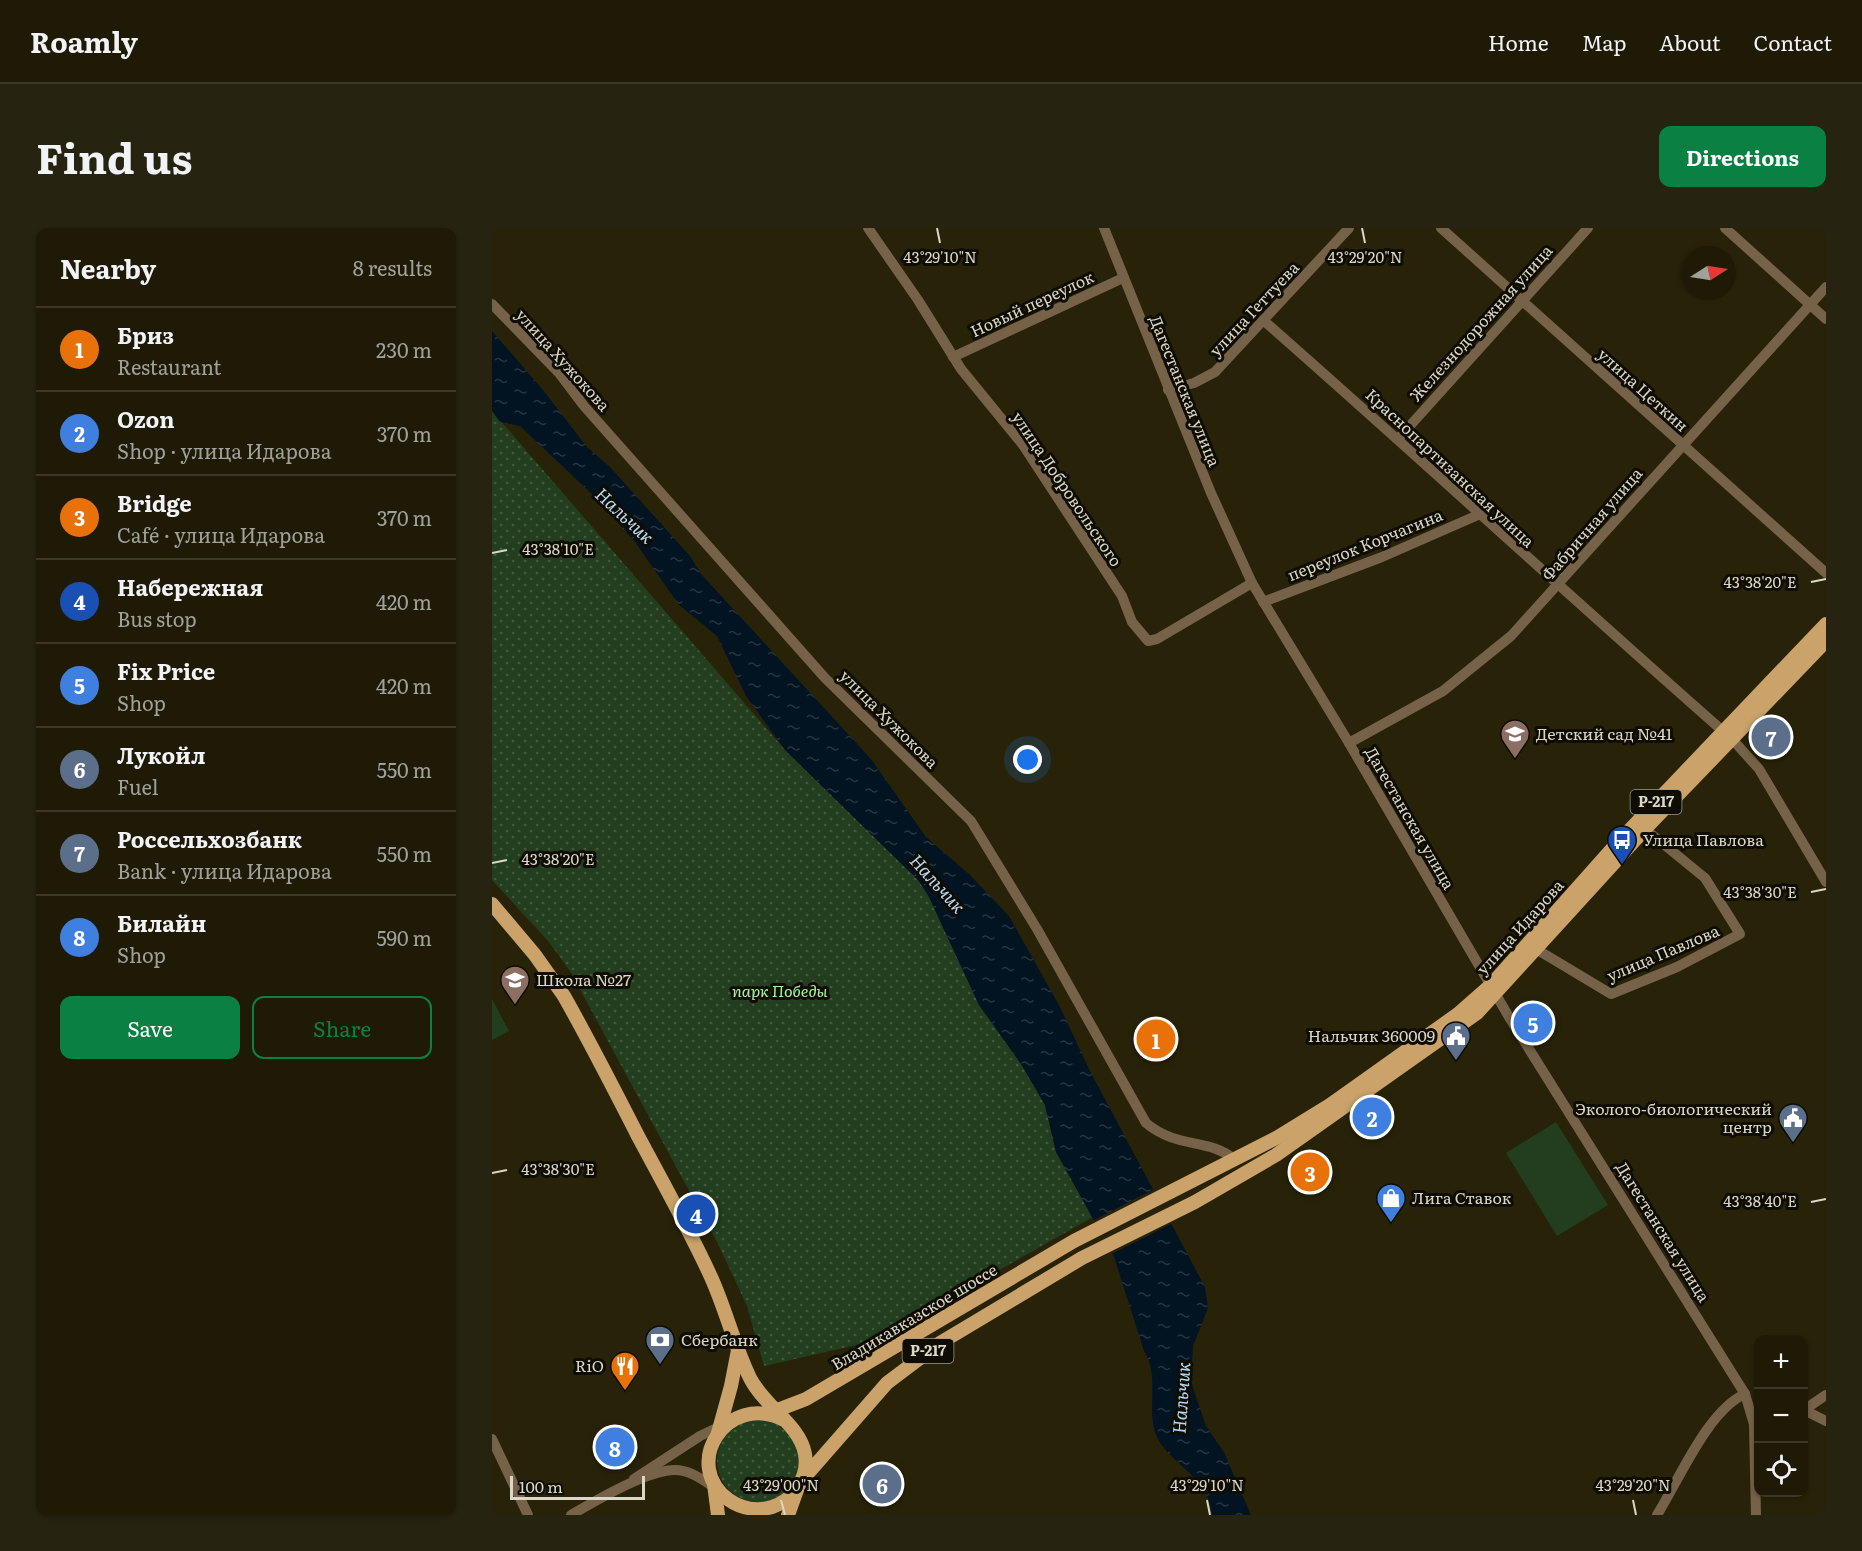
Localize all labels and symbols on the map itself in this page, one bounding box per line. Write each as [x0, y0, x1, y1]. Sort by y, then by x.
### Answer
street label: Железнодорожная улица [1403, 238, 1558, 406]
text: 43°29'10"N [903, 245, 977, 268]
text: 43°29'20"N [1328, 245, 1402, 268]
north arrow [1682, 246, 1736, 300]
street label: улица Геттуева [1203, 255, 1304, 361]
street label: Новый переулок [966, 264, 1098, 342]
street label: улица Хужокова [511, 303, 617, 416]
street label: Дагестанская улица [1145, 311, 1227, 470]
street label: улица Цеткин [1593, 342, 1694, 437]
street label: Краснопартизанская улица [1361, 382, 1541, 553]
street label: улица Добровольского [1007, 406, 1129, 571]
street label: Фабричная улица [1535, 461, 1648, 585]
water label: Нальчик [590, 481, 661, 549]
street label: переулок Корчагина [1283, 502, 1446, 586]
text: 43°38'10"E [522, 537, 594, 560]
text: 43°38'20"E [1724, 570, 1796, 593]
street label: улица Хужокова [835, 664, 945, 773]
pin: 7 [1752, 714, 1790, 760]
school or university icon: Детский сад №41 [1499, 718, 1531, 760]
place label: Детский сад №41 [1536, 721, 1673, 745]
street label: Дагестанская улица [1360, 742, 1462, 894]
your location [1013, 745, 1042, 774]
road number: Р-217 [1630, 790, 1682, 814]
bus stop icon: Улица Павлова [1606, 824, 1638, 866]
place label: Улица Павлова [1643, 827, 1764, 851]
text: 43°38'20"E [522, 847, 594, 870]
water label: Нальчик [904, 847, 972, 919]
street label: улица Идарова [1470, 873, 1569, 979]
text: 43°38'30"E [1723, 880, 1797, 903]
street label: улица Павлова [1603, 917, 1723, 987]
school or university icon: Школа №27 [499, 964, 531, 1006]
place label: Школа №27 [536, 967, 631, 991]
park label: парк Победы [732, 978, 828, 1002]
pin: 5 [1514, 1000, 1552, 1046]
pin: 1 [1136, 1016, 1176, 1062]
public building icon: Нальчик 360009 [1440, 1020, 1472, 1062]
place label: Нальчик 360009 [1308, 1023, 1435, 1047]
pin: 2 [1352, 1094, 1392, 1140]
place label: Эколого-биологический центр [1575, 1096, 1772, 1138]
public building icon: Эколого-биологический центр [1777, 1102, 1809, 1144]
pin: 3 [1290, 1150, 1330, 1194]
text: 43°38'30"E [521, 1157, 595, 1180]
street label: Дагестанская улица [1611, 1157, 1717, 1307]
shop icon: Лига Ставок [1375, 1182, 1407, 1224]
place label: Лига Ставок [1412, 1185, 1512, 1209]
text: 43°38'40"E [1723, 1189, 1797, 1212]
pin: 4 [676, 1192, 716, 1236]
street label: Владикавказское шоссе [826, 1257, 1001, 1375]
bank icon: Сбербанк [644, 1324, 676, 1366]
place label: Сбербанк [681, 1327, 758, 1351]
road number: Р-217 [902, 1339, 954, 1363]
restaurant icon: RiO [609, 1350, 641, 1392]
place label: RiO [575, 1353, 604, 1377]
water label: Нальчик [1165, 1361, 1196, 1435]
pin: 8 [596, 1424, 634, 1470]
pin: 6 [862, 1462, 902, 1506]
scale bar [510, 1473, 645, 1500]
text: 43°29'00"N [743, 1473, 819, 1496]
text: 43°29'10"N [1170, 1473, 1244, 1496]
text: 43°29'20"N [1596, 1473, 1670, 1496]

